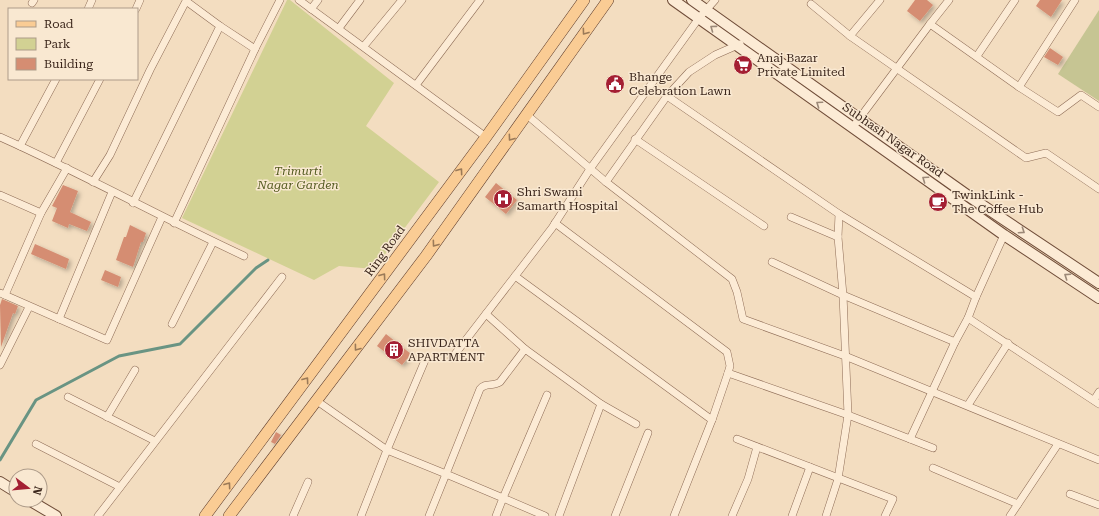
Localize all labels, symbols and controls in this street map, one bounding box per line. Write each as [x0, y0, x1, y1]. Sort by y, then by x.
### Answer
legend [8, 8, 138, 80]
text: Road [44, 17, 74, 31]
one-way arrow [710, 26, 717, 33]
one-way arrow [583, 27, 590, 34]
text: Park [44, 37, 71, 51]
place label: Anaj Bazar Private Limited [757, 51, 846, 79]
supermarket icon: Anaj Bazar Private Limited [732, 54, 754, 76]
text: Building [44, 57, 93, 71]
place label: Bhange Celebration Lawn [629, 70, 731, 98]
public building icon: Bhange Celebration Lawn [604, 73, 626, 95]
street label: Subhash Nagar Road [840, 100, 946, 180]
one-way arrow [816, 101, 823, 109]
one-way arrow [508, 134, 515, 141]
park label: Trimurti Nagar Garden [256, 164, 339, 192]
one-way arrow [455, 168, 463, 175]
one-way arrow [922, 176, 929, 184]
place label: Shri Swami Samarth Hospital [517, 185, 618, 213]
hospital icon: Shri Swami Samarth Hospital [492, 188, 514, 210]
place label: TwinkLink - The Coffee Hub [952, 188, 1044, 216]
cafe icon: TwinkLink - The Coffee Hub [927, 191, 949, 213]
street label: Ring Road [362, 223, 408, 279]
one-way arrow [1017, 226, 1024, 233]
one-way arrow [432, 240, 440, 247]
one-way arrow [378, 273, 385, 280]
one-way arrow [1064, 274, 1071, 281]
place label: SHIVDATTA APARTMENT [408, 336, 485, 364]
building icon: SHIVDATTA APARTMENT [383, 339, 405, 361]
one-way arrow [354, 344, 362, 351]
one-way arrow [301, 377, 309, 384]
north arrow [8, 468, 48, 508]
one-way arrow [224, 482, 231, 489]
text: N [30, 485, 45, 497]

